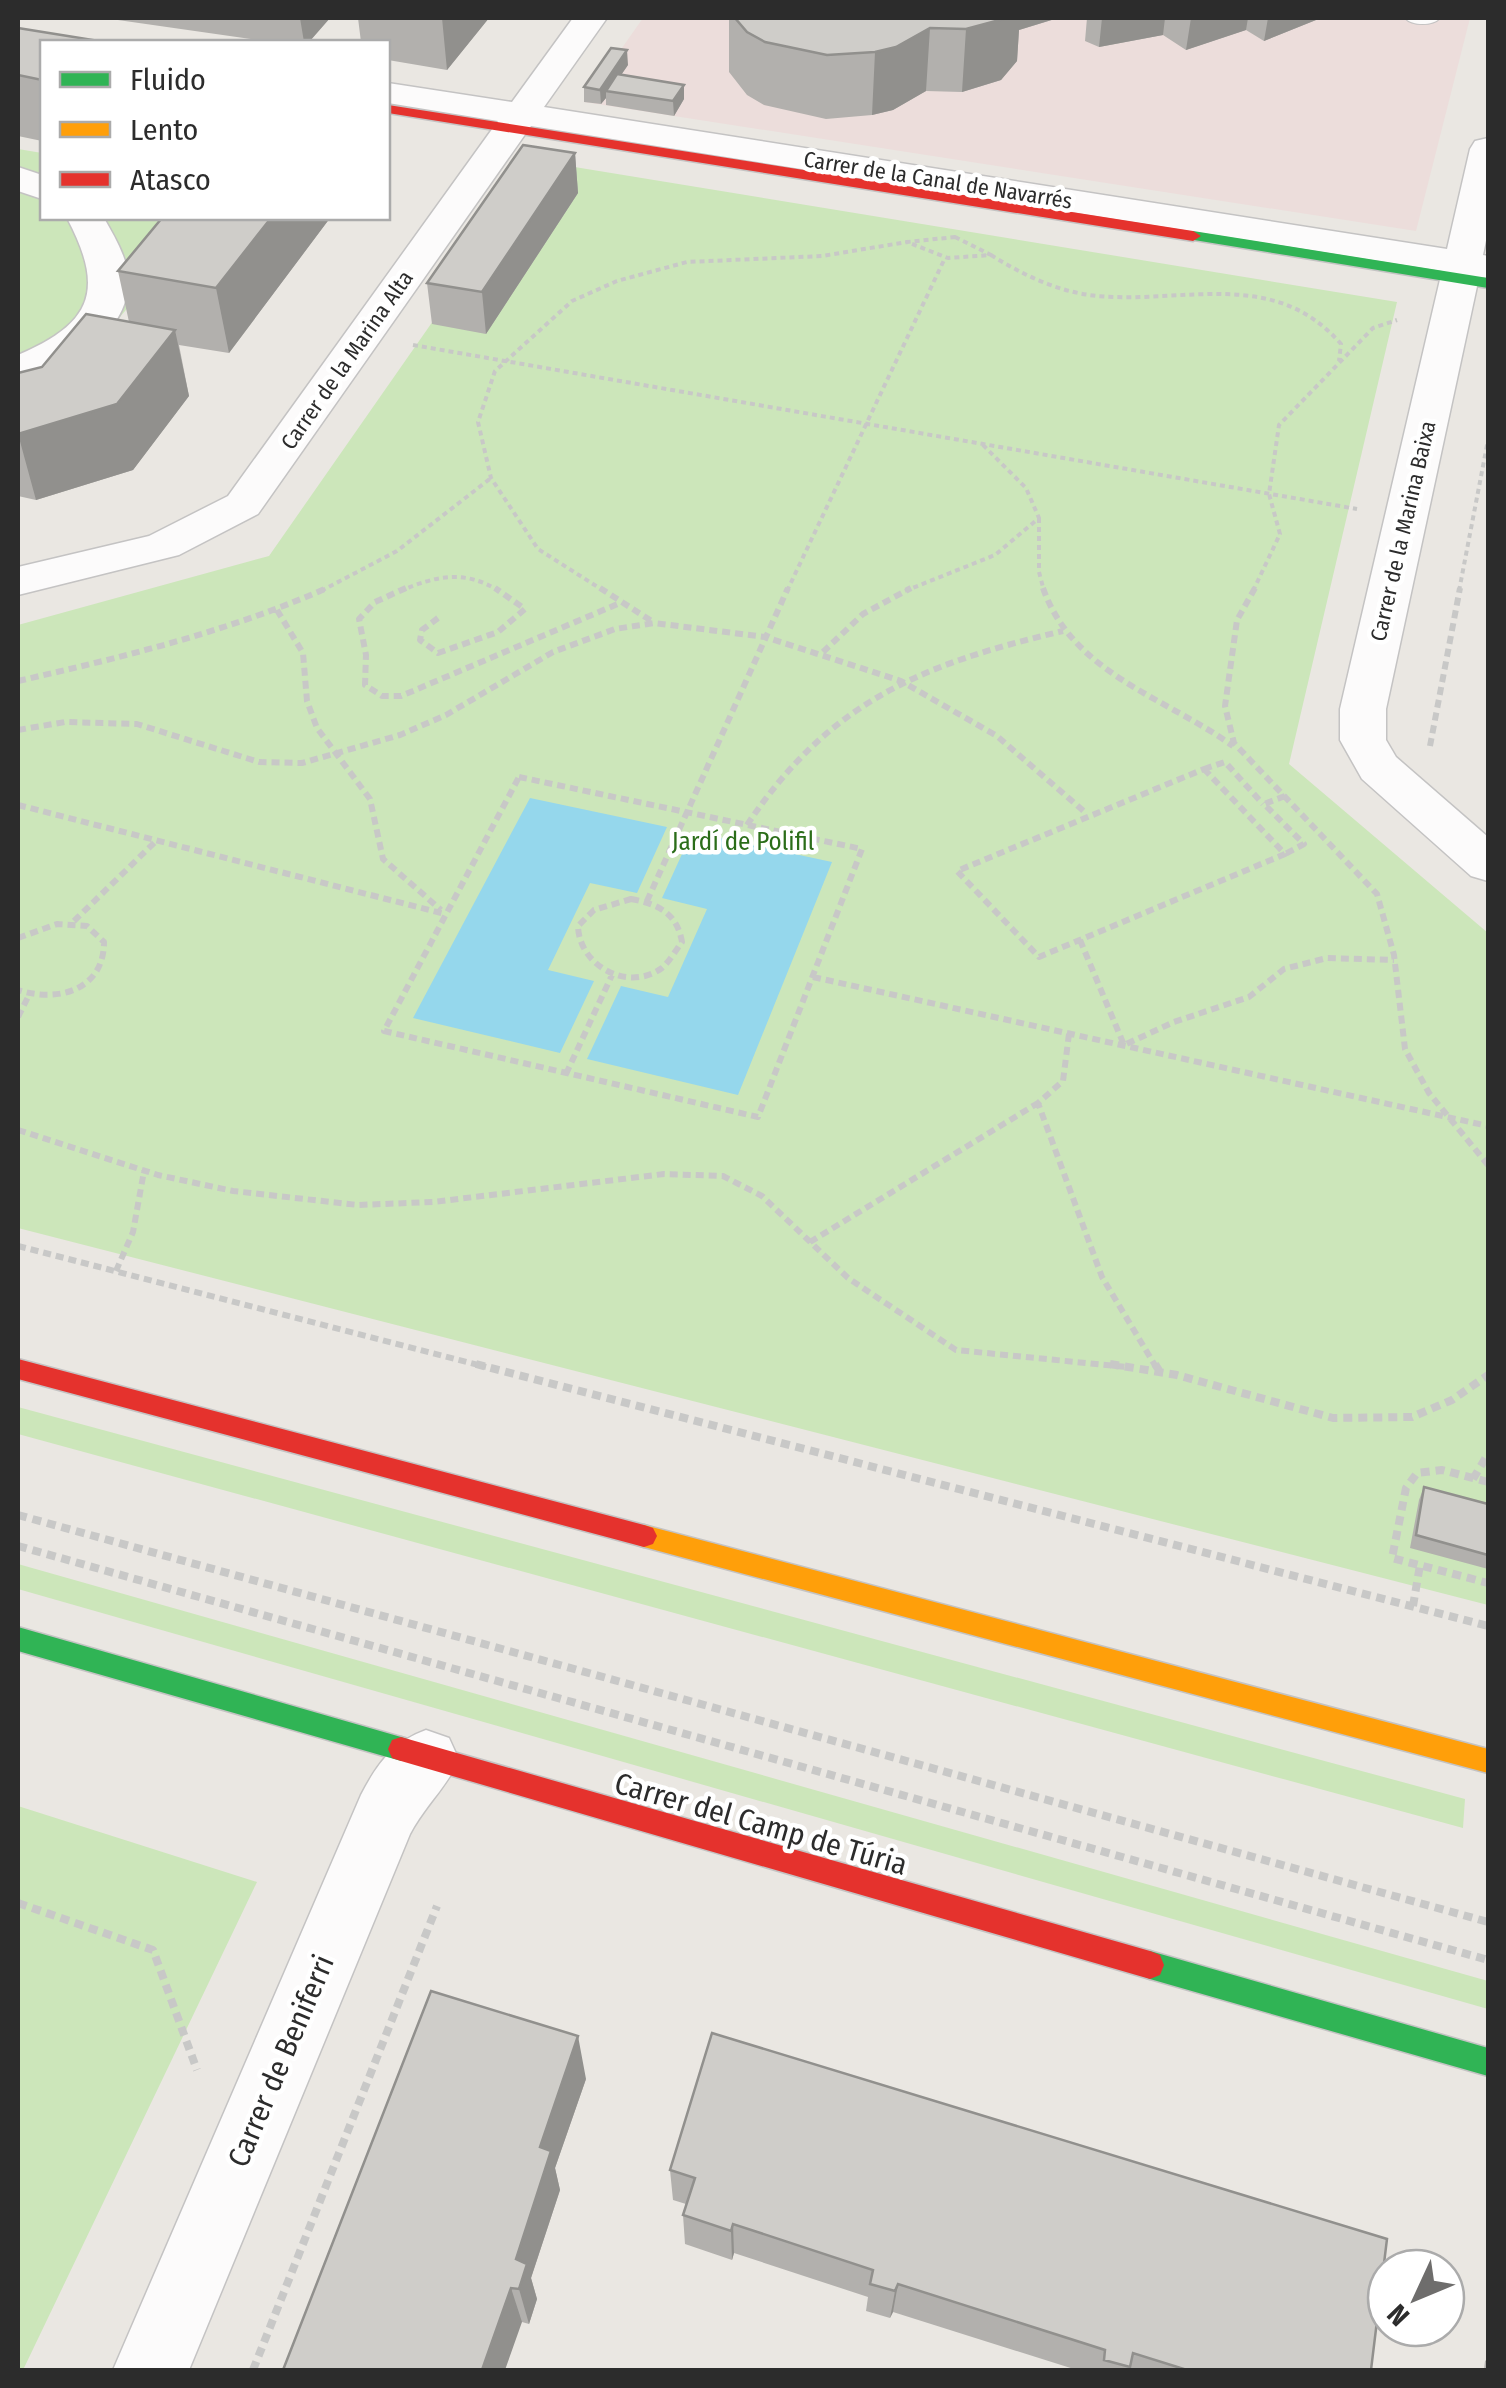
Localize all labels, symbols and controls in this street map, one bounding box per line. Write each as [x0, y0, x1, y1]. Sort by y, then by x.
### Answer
legend [40, 40, 390, 220]
text: Fluido [130, 62, 206, 98]
text: Lento [130, 112, 198, 148]
street label: Carrer de la Canal de Navarrés [802, 145, 1074, 215]
text: Atasco [130, 162, 211, 198]
street label: Carrer de la Marina Alta [275, 265, 419, 455]
street label: Carrer de la Marina Baixa [1365, 418, 1441, 644]
park label: Jardí de Polifil [672, 827, 815, 857]
street label: Carrer del Camp de Túria [611, 1765, 911, 1883]
street label: Carrer de Beniferri [220, 1950, 342, 2172]
north arrow [1366, 2248, 1466, 2348]
text: N [1381, 2298, 1416, 2333]

